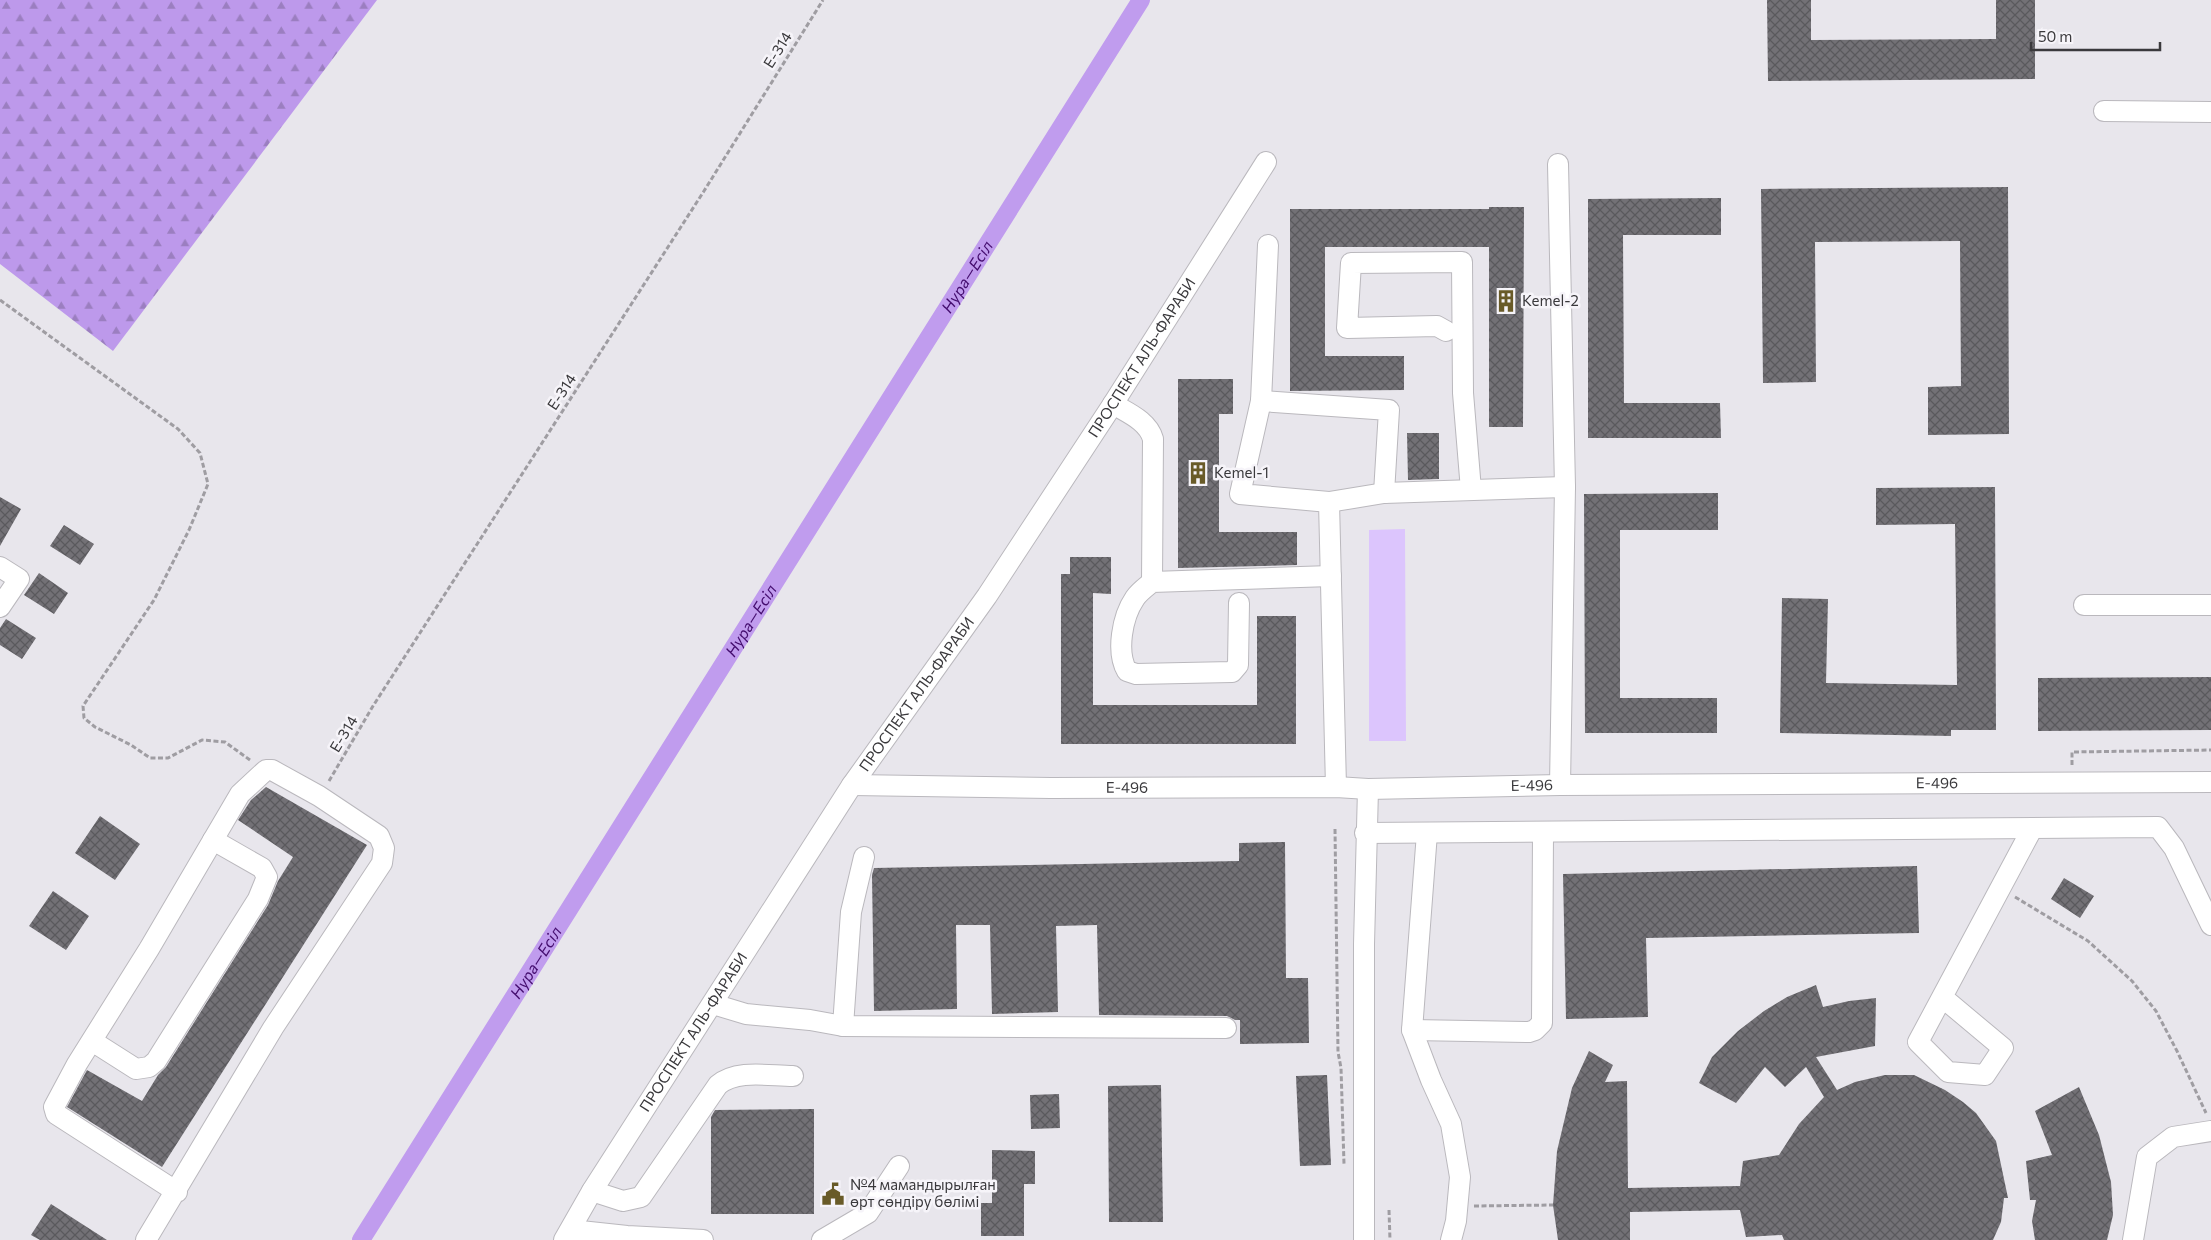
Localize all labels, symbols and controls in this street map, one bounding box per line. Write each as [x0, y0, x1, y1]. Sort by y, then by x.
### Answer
scale bar [2031, 20, 2160, 52]
text: 50 m [2038, 27, 2072, 45]
street label: E-314 [759, 28, 795, 71]
water label: Нура—Есіл [937, 237, 996, 316]
street label: ПРОСПЕКТ АЛЬ-ФАРАБИ [1084, 274, 1198, 440]
building icon: Kemel-2 [1493, 288, 1519, 314]
place label: Kemel-2 [1522, 291, 1579, 309]
street label: E-314 [543, 370, 579, 413]
building icon: Kemel-1 [1185, 460, 1211, 486]
place label: Kemel-1 [1214, 463, 1269, 481]
water label: Нура—Есіл [721, 581, 780, 660]
street label: ПРОСПЕКТ АЛЬ-ФАРАБИ [855, 613, 977, 774]
street label: E-314 [325, 712, 361, 755]
street label: E-496 [1916, 773, 1958, 791]
street label: E-496 [1510, 775, 1553, 794]
street label: E-496 [1106, 778, 1148, 796]
water label: Нура—Есіл [506, 923, 565, 1002]
street label: ПРОСПЕКТ АЛЬ-ФАРАБИ [635, 949, 750, 1115]
place label: №4 мамандырылған өрт сөндіру бөлімі [850, 1175, 996, 1210]
public building icon: №4 мамандырылған өрт сөндіру бөлімі [820, 1181, 846, 1207]

